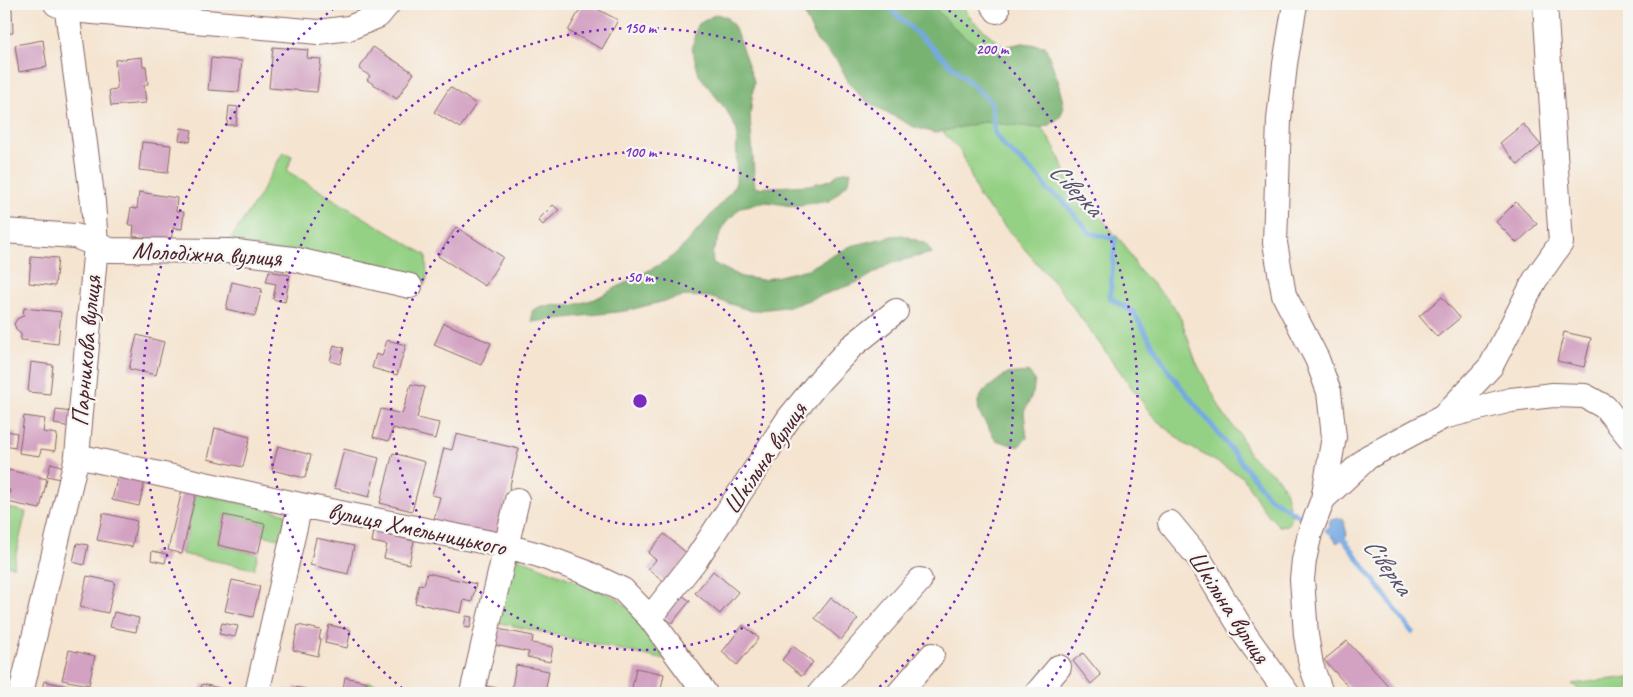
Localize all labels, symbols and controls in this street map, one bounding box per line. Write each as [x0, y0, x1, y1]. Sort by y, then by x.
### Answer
text: 150 m [624, 19, 658, 38]
text: 200 m [976, 40, 1010, 59]
text: 100 m [624, 143, 658, 162]
water label: Сіверка [1042, 155, 1112, 225]
street label: Молодіжна вулиця [132, 234, 283, 274]
text: 50 m [627, 268, 654, 287]
street label: Парникова вулиця [63, 273, 109, 428]
centre of rings [631, 392, 649, 410]
street label: Шкільна вулиця [716, 395, 815, 520]
street label: вулиця Хмельницького [325, 495, 510, 564]
water label: Сіверка [1356, 531, 1421, 603]
street label: Шкільна вулиця [1181, 544, 1278, 670]

